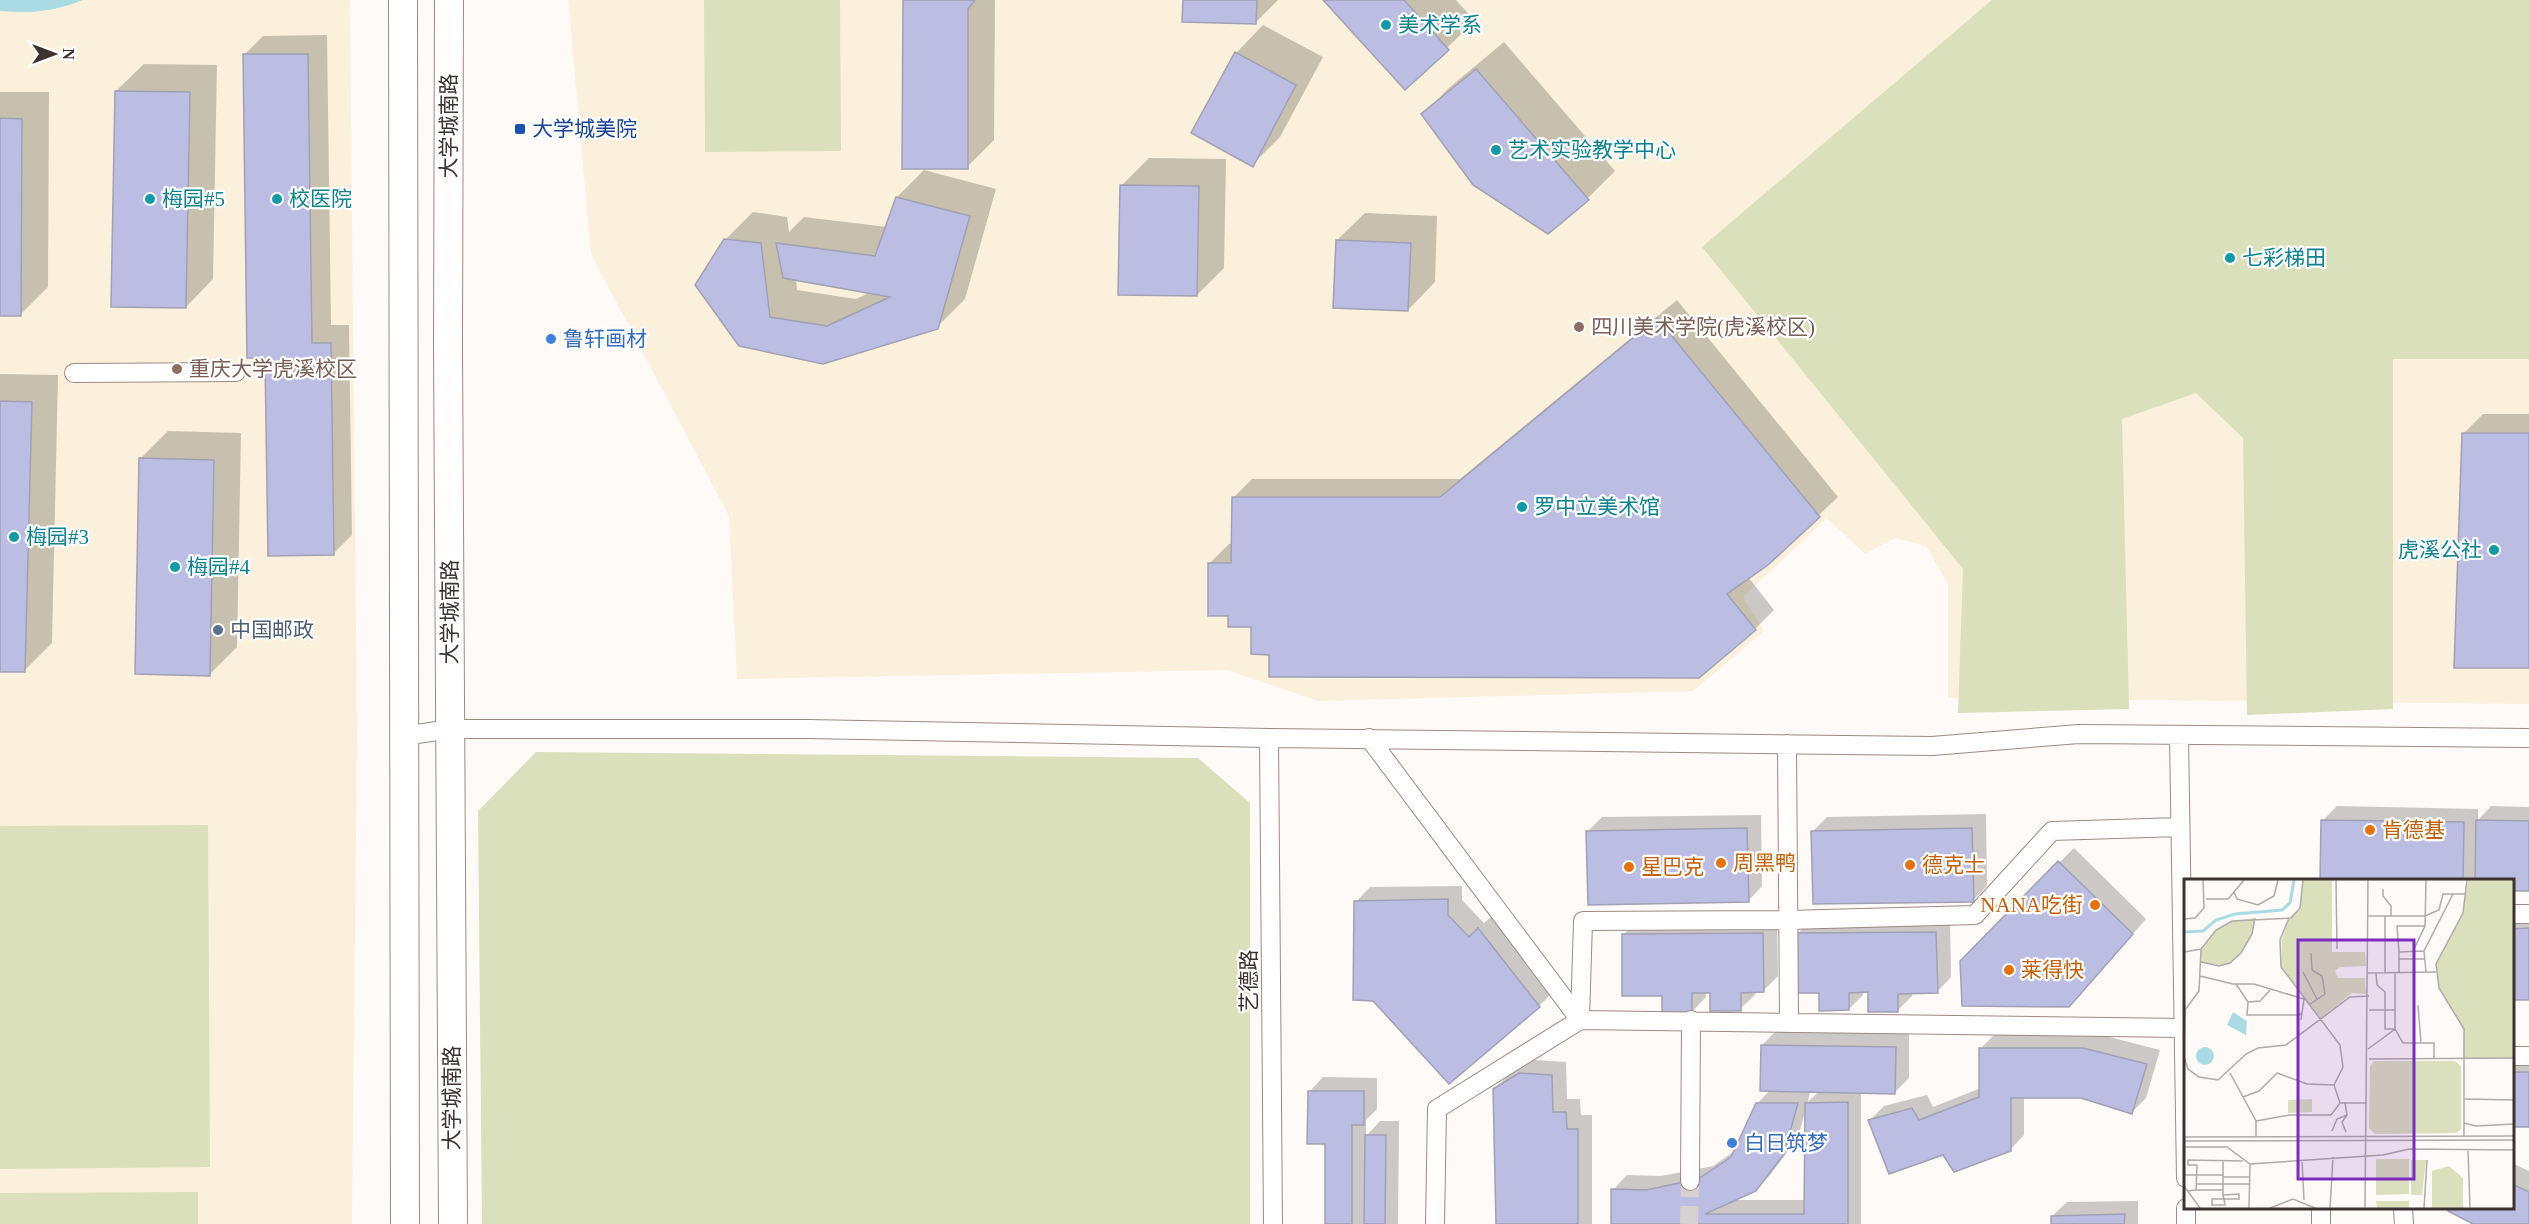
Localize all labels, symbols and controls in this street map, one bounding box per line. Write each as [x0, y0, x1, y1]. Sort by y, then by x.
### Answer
place label: 美术学系 [1398, 13, 1482, 37]
marker: 美术学系 [1379, 18, 1393, 32]
north arrow [24, 24, 84, 84]
text: N [60, 48, 77, 60]
street label: 大学城南路 [437, 74, 461, 179]
place label: 大学城美院 [532, 117, 637, 141]
marker: 大学城美院 [513, 122, 527, 136]
place label: 艺术实验教学中心 [1508, 138, 1676, 162]
marker: 艺术实验教学中心 [1489, 143, 1503, 157]
place label: 梅园#5 [162, 187, 225, 211]
place label: 校医院 [289, 187, 352, 211]
marker: 梅园#5 [143, 192, 157, 206]
marker: 校医院 [270, 192, 284, 206]
place label: 七彩梯田 [2242, 246, 2326, 270]
marker: 七彩梯田 [2223, 251, 2237, 265]
place label: 四川美术学院(虎溪校区) [1591, 315, 1815, 339]
marker: 四川美术学院(虎溪校区) [1572, 320, 1586, 334]
place label: 鲁轩画材 [563, 327, 647, 351]
marker: 鲁轩画材 [544, 332, 558, 346]
place label: 重庆大学虎溪校区 [189, 357, 357, 381]
marker: 重庆大学虎溪校区 [170, 362, 184, 376]
place label: 罗中立美术馆 [1534, 495, 1660, 519]
marker: 罗中立美术馆 [1515, 500, 1529, 514]
place label: 梅园#3 [26, 525, 89, 549]
marker: 梅园#3 [7, 530, 21, 544]
place label: 虎溪公社 [2398, 538, 2482, 562]
marker: 虎溪公社 [2487, 543, 2501, 557]
place label: 梅园#4 [187, 555, 250, 579]
marker: 梅园#4 [168, 560, 182, 574]
street label: 大学城南路 [438, 560, 462, 665]
place label: 中国邮政 [230, 618, 314, 642]
marker: 中国邮政 [211, 623, 225, 637]
place label: 肯德基 [2382, 818, 2445, 842]
marker: 肯德基 [2363, 823, 2377, 837]
place label: 周黑鸭 [1733, 851, 1796, 875]
place label: 德克士 [1922, 853, 1985, 877]
place label: 星巴克 [1641, 855, 1704, 879]
marker: 周黑鸭 [1714, 856, 1728, 870]
marker: 德克士 [1903, 858, 1917, 872]
marker: 星巴克 [1622, 860, 1636, 874]
inset map [2184, 879, 2514, 1209]
place label: NANA吃街 [1980, 893, 2083, 917]
marker: NANA吃街 [2088, 898, 2102, 912]
street label: 艺德路 [1237, 950, 1261, 1013]
place label: 莱得快 [2021, 958, 2084, 982]
marker: 莱得快 [2002, 963, 2016, 977]
street label: 大学城南路 [440, 1046, 464, 1151]
place label: 白日筑梦 [1744, 1131, 1828, 1155]
marker: 白日筑梦 [1725, 1136, 1739, 1150]

